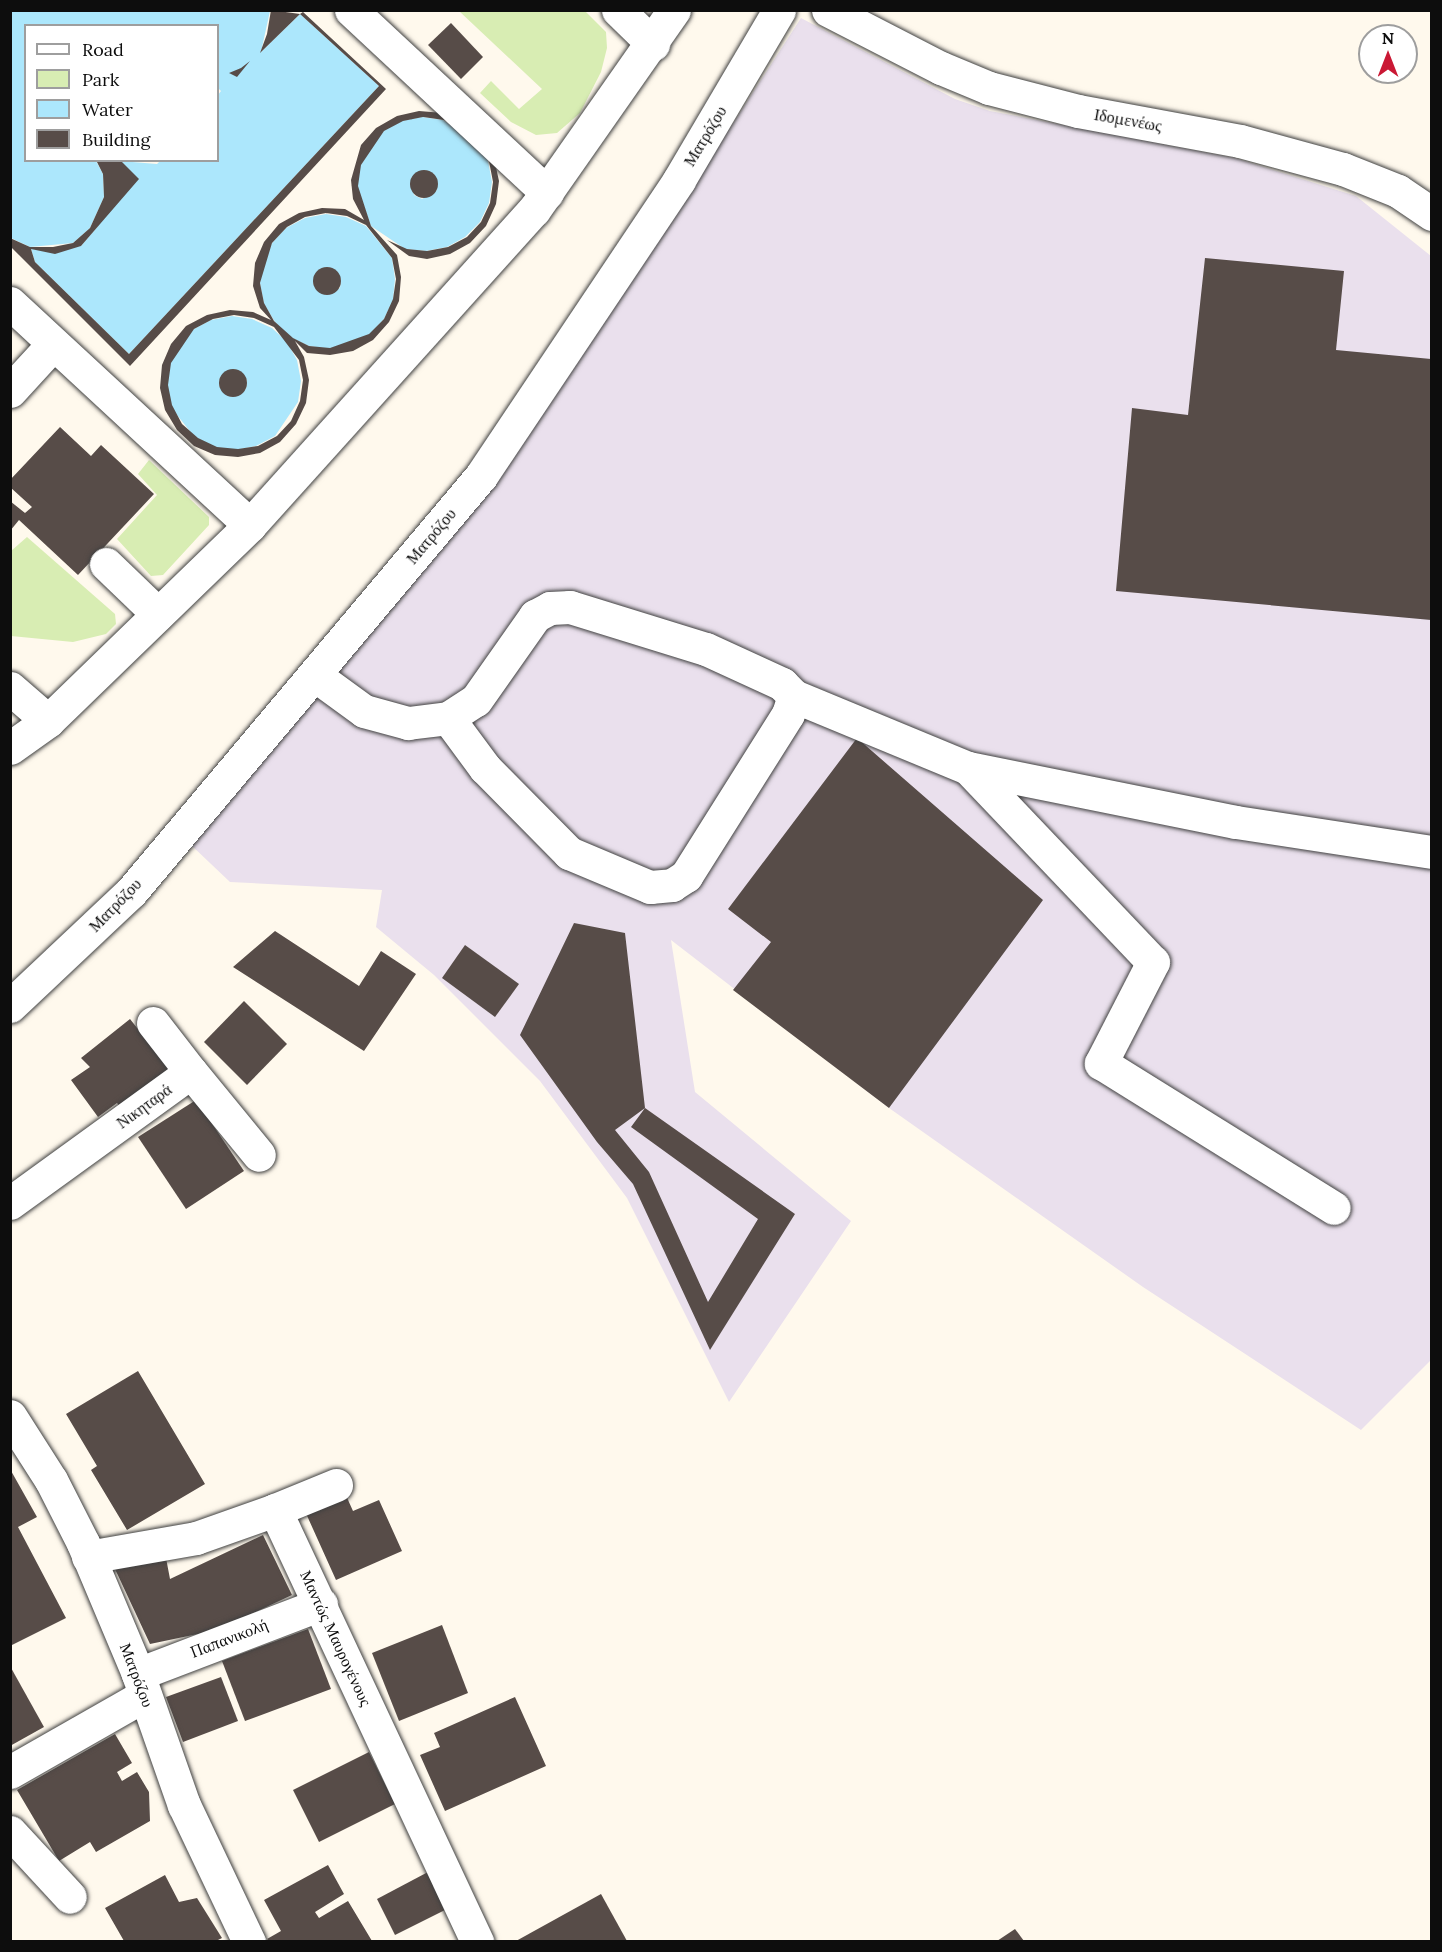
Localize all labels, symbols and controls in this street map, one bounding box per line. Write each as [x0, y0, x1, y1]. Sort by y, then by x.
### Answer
legend [24, 24, 219, 162]
north arrow [1358, 24, 1418, 84]
text: N [1382, 28, 1394, 48]
text: Road [82, 38, 124, 61]
text: Park [82, 68, 119, 91]
text: Water [82, 98, 133, 121]
street label: Ματρόζου [680, 102, 730, 170]
street label: Ιδομενέως [1093, 105, 1163, 135]
text: Building [82, 128, 150, 151]
street label: Ματρόζου [402, 504, 460, 568]
street label: Ματρόζου [85, 874, 145, 936]
street label: Νικηταρά [113, 1080, 175, 1132]
street label: Μαντώς Μαυρογένους [296, 1567, 376, 1709]
street label: Παπανικολή [188, 1614, 270, 1662]
street label: Ματρόζου [116, 1640, 158, 1710]

